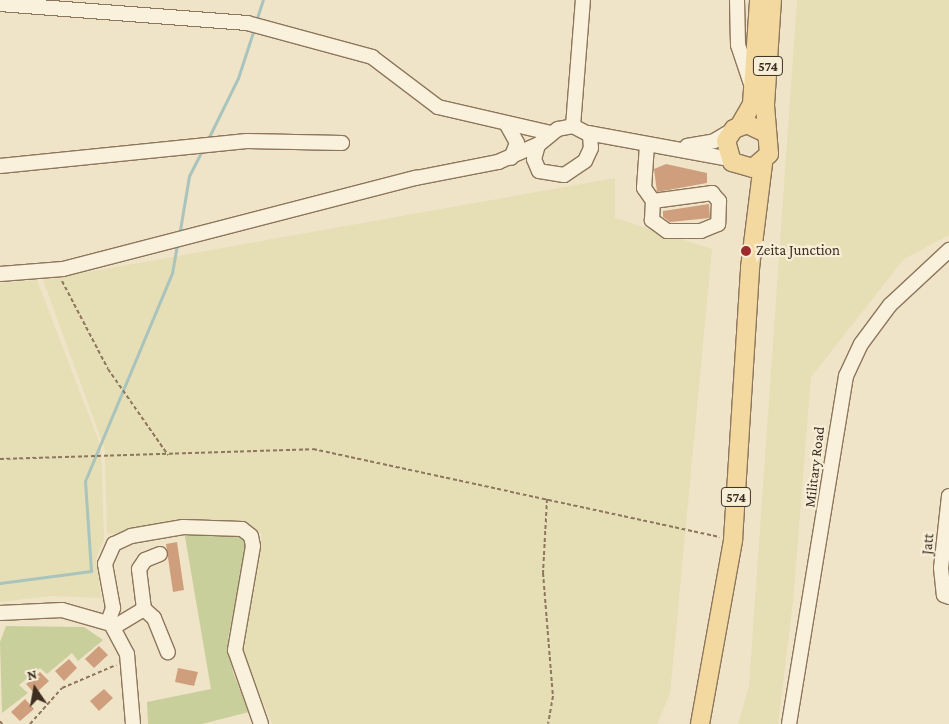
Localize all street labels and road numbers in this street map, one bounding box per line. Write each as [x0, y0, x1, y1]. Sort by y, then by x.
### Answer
road number: 574 [752, 54, 784, 78]
street label: Military Road [801, 425, 829, 509]
road number: 574 [720, 486, 752, 508]
street label: Jatt [918, 532, 938, 556]

